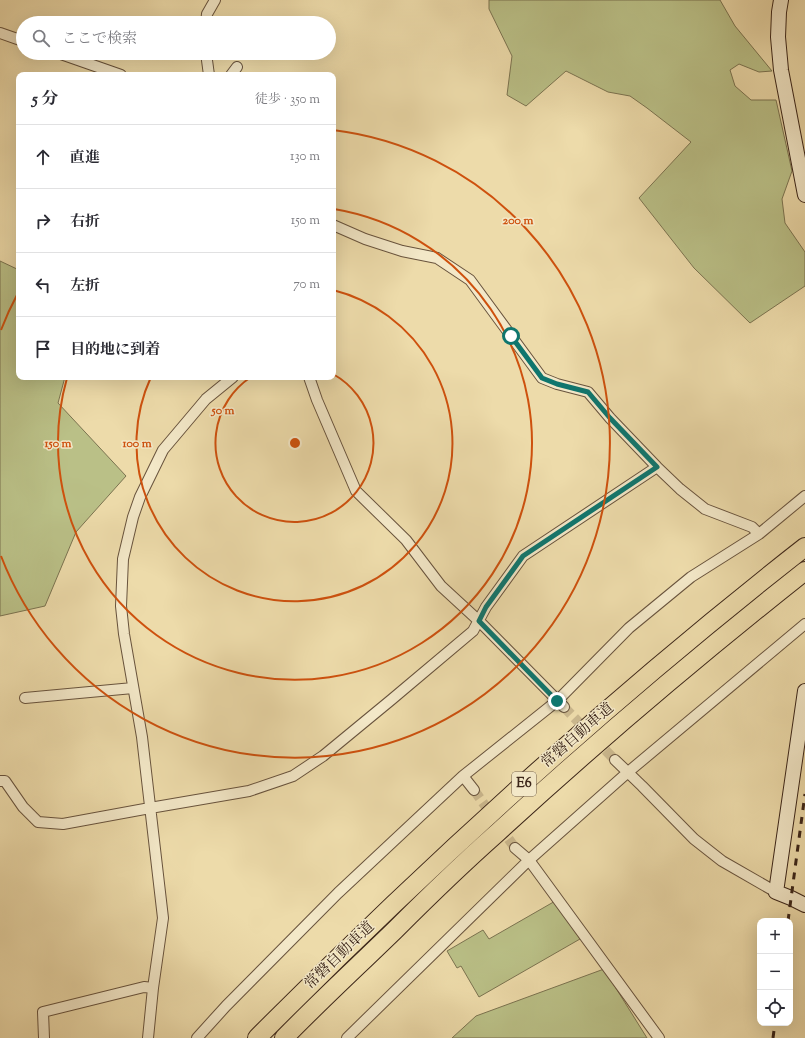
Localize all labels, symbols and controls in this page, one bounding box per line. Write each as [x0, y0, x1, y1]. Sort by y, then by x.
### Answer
search box [16, 16, 336, 60]
icon: search [30, 27, 52, 49]
text: ここで検索 [62, 29, 137, 50]
text: 5 分 [32, 88, 58, 112]
text: 徒歩 · 350 m [255, 91, 320, 109]
icon: ahead [32, 146, 54, 168]
text: 直進 [70, 148, 100, 169]
text: 130 m [290, 148, 320, 166]
icon: right [32, 210, 54, 232]
text: 右折 [70, 212, 100, 233]
text: 150 m [291, 212, 320, 230]
text: 200 m [503, 212, 533, 230]
icon: left [32, 274, 54, 296]
text: 左折 [70, 276, 100, 297]
text: 70 m [293, 276, 320, 294]
route start [502, 327, 520, 345]
icon: arrive [32, 338, 54, 360]
text: 目的地に到着 [70, 340, 160, 361]
text: 50 m [211, 402, 235, 420]
text: 150 m [43, 435, 72, 453]
text: 100 m [121, 435, 152, 453]
centre of rings [288, 436, 302, 450]
route end [548, 692, 566, 710]
street label: 常磐自動車道 [537, 699, 619, 773]
road number: E6 [512, 772, 536, 796]
street label: 常磐自動車道 [300, 917, 380, 995]
map controls [757, 918, 793, 1026]
button: + [757, 918, 793, 954]
button: − [757, 954, 793, 990]
button: locate [757, 990, 793, 1026]

